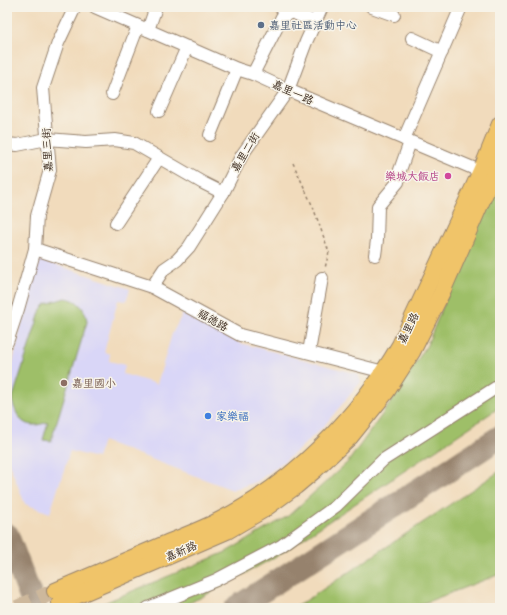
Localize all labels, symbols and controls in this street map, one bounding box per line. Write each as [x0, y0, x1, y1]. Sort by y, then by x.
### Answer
place label: 嘉里社區活動中心 [269, 18, 357, 32]
marker: 嘉里社區活動中心 [256, 20, 266, 30]
street label: 嘉里一路 [270, 77, 316, 107]
street label: 嘉里三街 [39, 127, 55, 172]
street label: 嘉里二街 [228, 129, 263, 174]
place label: 樂城大飯店 [385, 169, 440, 183]
marker: 樂城大飯店 [443, 171, 453, 181]
street label: 福德路 [195, 306, 231, 334]
street label: 嘉里路 [394, 310, 422, 346]
place label: 嘉里國小 [72, 376, 116, 390]
marker: 嘉里國小 [59, 378, 69, 388]
place label: 家樂福 [216, 409, 249, 423]
marker: 家樂福 [203, 411, 213, 421]
street label: 嘉新路 [163, 538, 199, 564]

